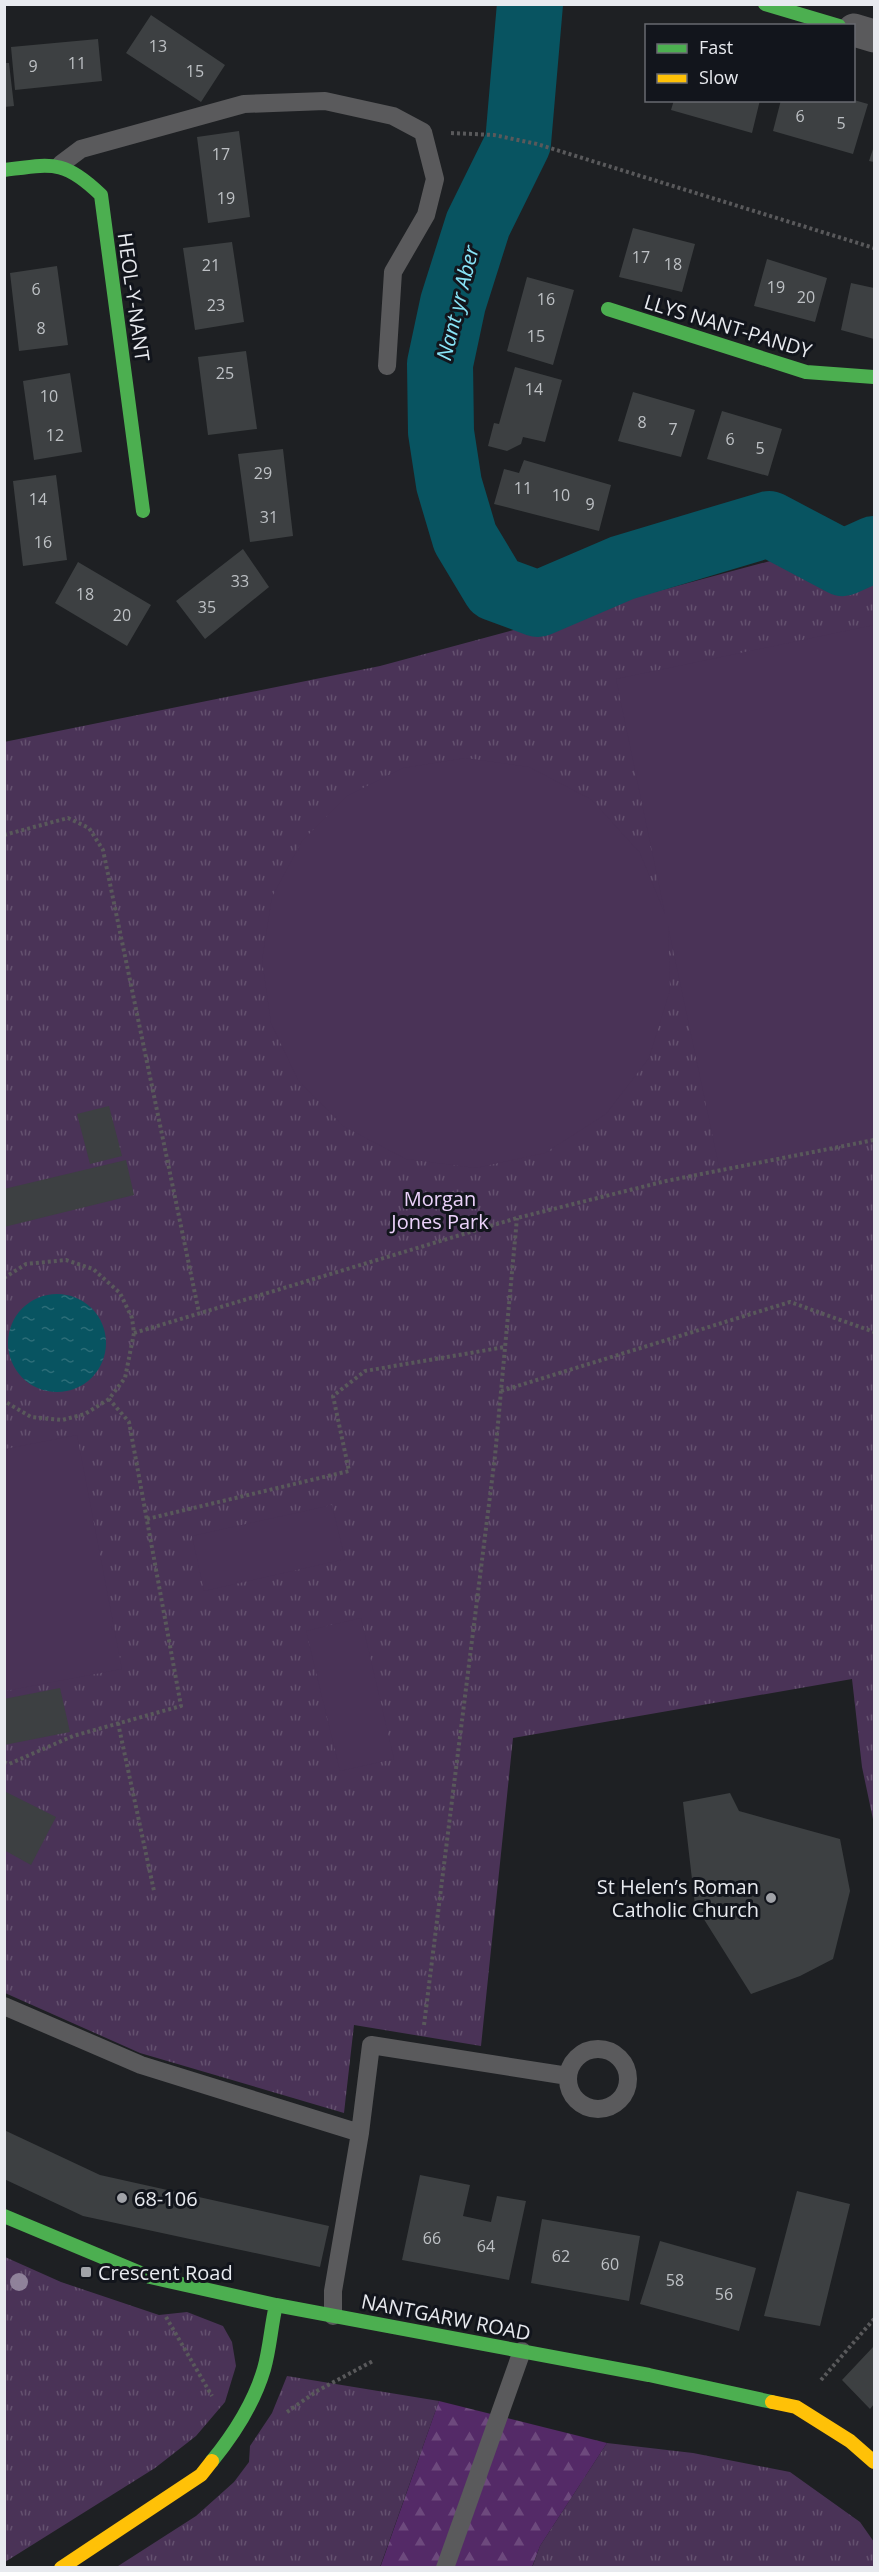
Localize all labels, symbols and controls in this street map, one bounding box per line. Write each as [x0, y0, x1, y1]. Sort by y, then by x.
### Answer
legend [645, 24, 855, 102]
house number: 13 [149, 35, 167, 57]
text: Fast [699, 35, 733, 59]
house number: 11 [68, 52, 86, 74]
house number: 9 [28, 55, 38, 77]
house number: 15 [186, 60, 204, 82]
text: Slow [699, 65, 738, 89]
house number: 6 [795, 105, 805, 127]
house number: 5 [836, 112, 846, 134]
house number: 17 [212, 143, 230, 165]
house number: 19 [217, 187, 235, 209]
street label: HEOL-Y-NANT [112, 231, 156, 363]
water label: Nant yr Aber [429, 242, 485, 363]
house number: 17 [632, 246, 650, 268]
house number: 18 [664, 253, 682, 275]
house number: 21 [202, 254, 220, 276]
house number: 19 [767, 276, 785, 298]
house number: 6 [31, 278, 41, 300]
house number: 20 [797, 286, 815, 308]
house number: 16 [537, 288, 555, 310]
street label: LLYS NANT-PANDY [641, 288, 816, 365]
house number: 23 [207, 294, 225, 316]
house number: 8 [36, 317, 46, 339]
house number: 15 [527, 325, 545, 347]
house number: 25 [216, 362, 234, 384]
house number: 14 [525, 378, 543, 400]
house number: 10 [40, 385, 58, 407]
house number: 8 [637, 411, 647, 433]
house number: 7 [668, 418, 678, 440]
house number: 12 [46, 424, 64, 446]
house number: 6 [725, 428, 735, 450]
house number: 5 [755, 437, 765, 459]
house number: 29 [254, 462, 272, 484]
house number: 11 [514, 477, 532, 499]
house number: 10 [552, 484, 570, 506]
house number: 14 [29, 488, 47, 510]
house number: 9 [585, 493, 595, 515]
house number: 31 [260, 506, 278, 528]
house number: 16 [34, 531, 52, 553]
house number: 33 [231, 570, 249, 592]
house number: 18 [76, 583, 94, 605]
house number: 35 [198, 596, 216, 618]
house number: 20 [113, 604, 131, 626]
park label: Morgan Jones Park [389, 1185, 489, 1235]
place label: St Helen’s Roman Catholic Church [597, 1873, 759, 1923]
marker: St Helen’s Roman Catholic Church [764, 1891, 778, 1905]
place label: 68-106 [134, 2185, 198, 2212]
marker: 68-106 [115, 2191, 129, 2205]
house number: 66 [423, 2227, 441, 2249]
house number: 64 [477, 2235, 495, 2257]
house number: 62 [552, 2245, 570, 2267]
house number: 60 [601, 2253, 619, 2275]
place label: Crescent Road [98, 2259, 233, 2286]
marker: Crescent Road [79, 2265, 93, 2279]
house number: 58 [666, 2269, 684, 2291]
house number: 56 [715, 2283, 733, 2305]
street label: NANTGARW ROAD [359, 2287, 533, 2347]

